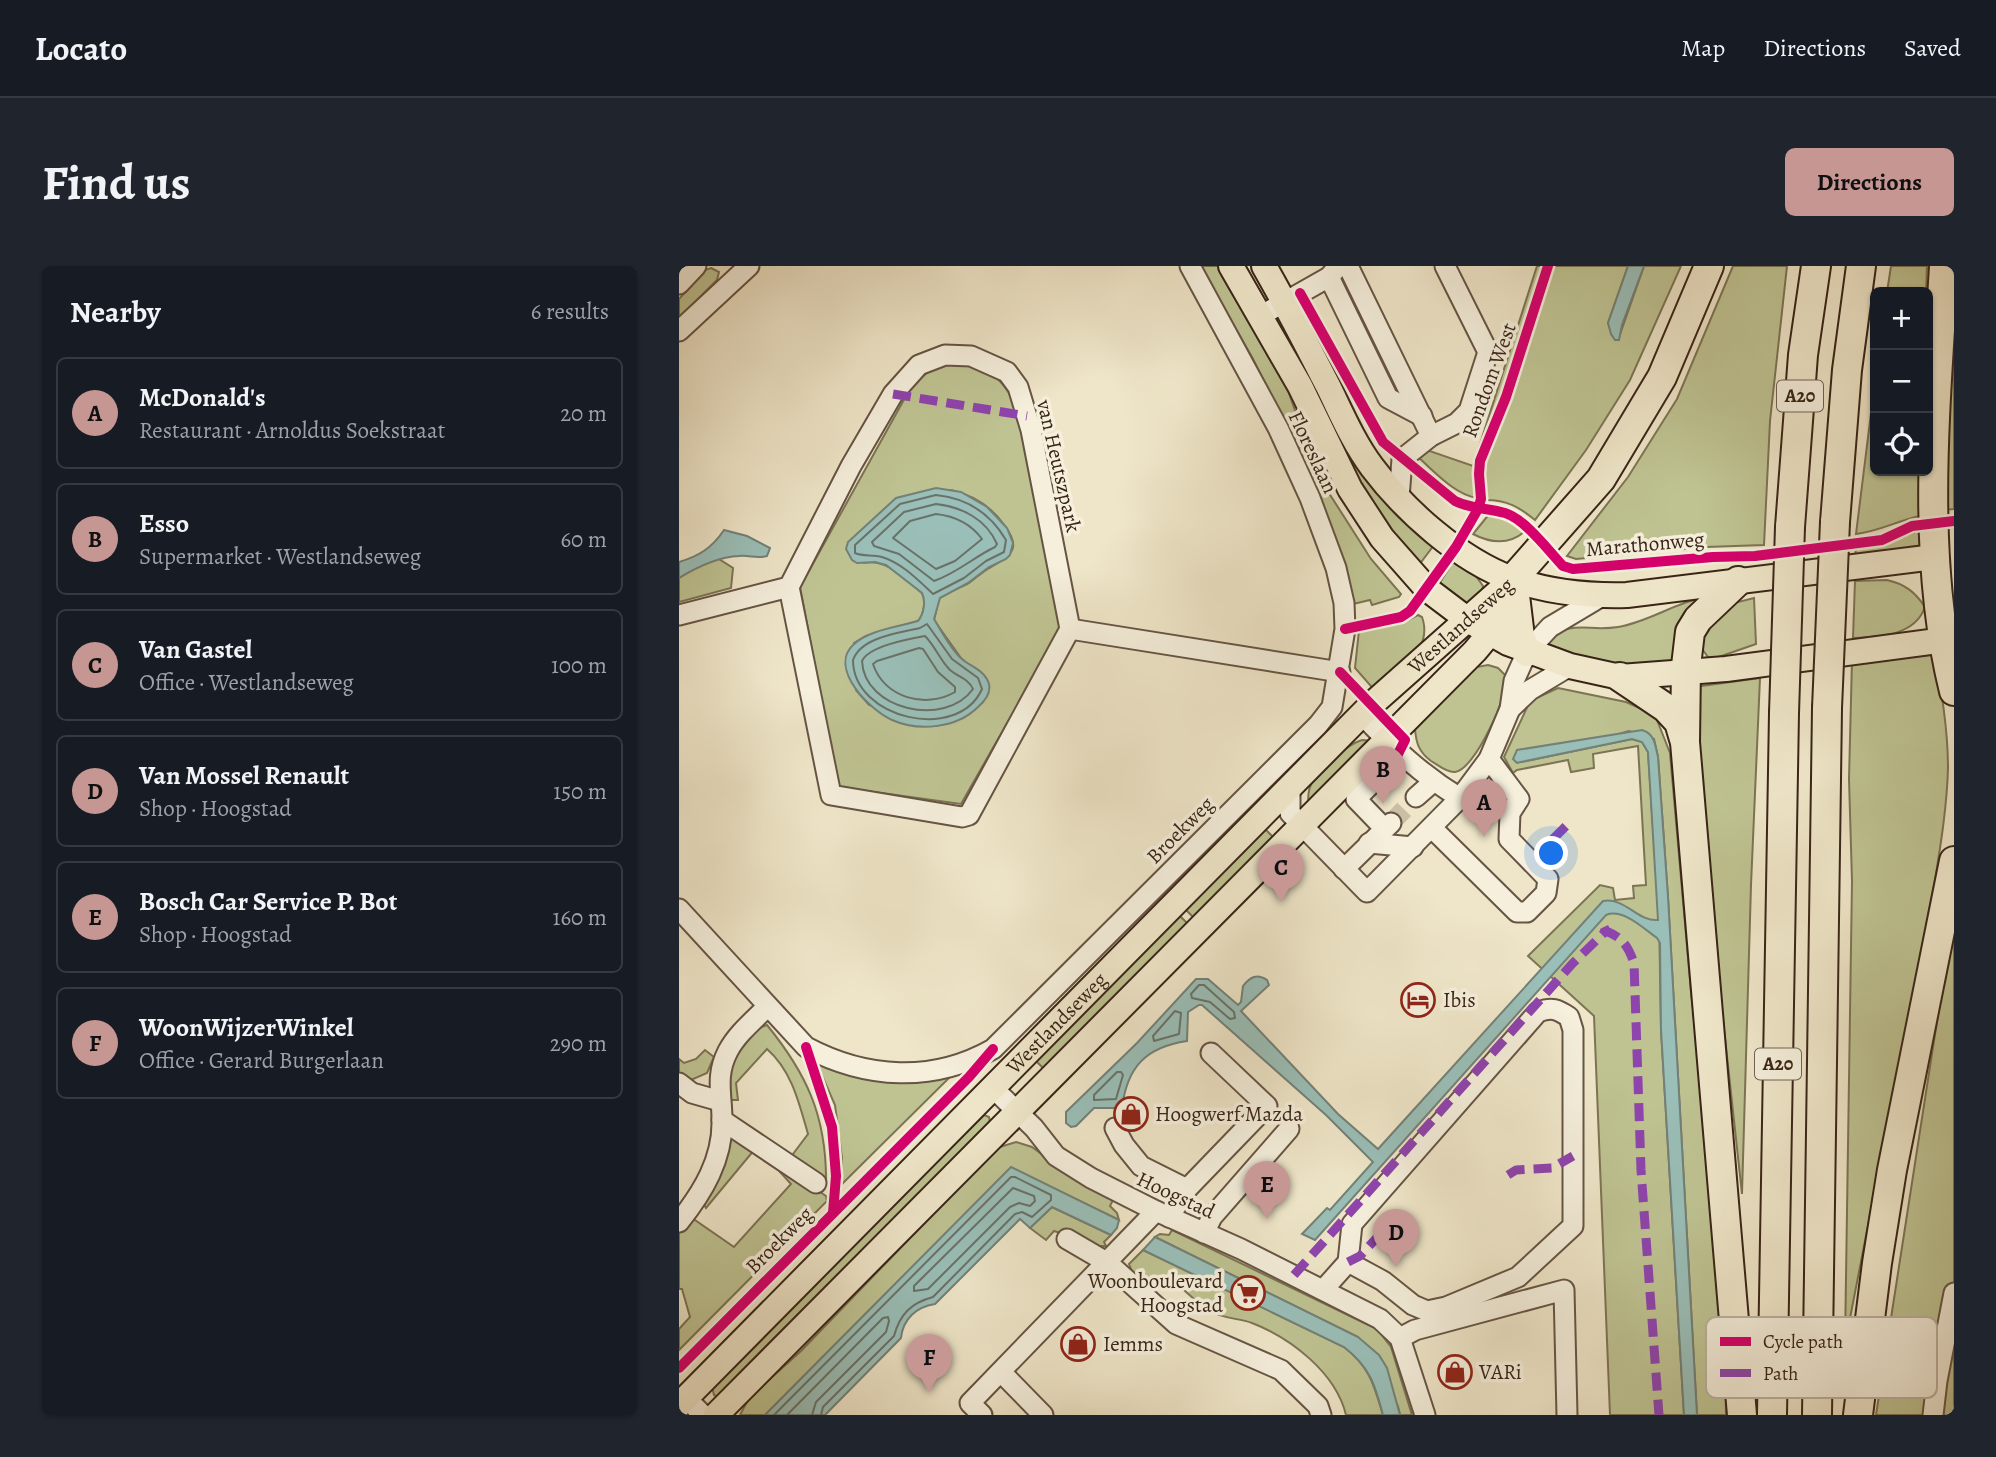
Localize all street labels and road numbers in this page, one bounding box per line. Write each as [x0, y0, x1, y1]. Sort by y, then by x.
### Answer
street label: Rondom West [1455, 319, 1523, 441]
road number: A20 [1777, 380, 1823, 412]
street label: van Heutszpark [1030, 396, 1088, 535]
street label: Floreslaan [1282, 406, 1344, 498]
street label: Marathonweg [1585, 525, 1706, 563]
street label: Westlandseweg [1401, 571, 1520, 681]
street label: Broekweg [1140, 790, 1220, 870]
street label: Westlandseweg [999, 966, 1113, 1081]
road number: A20 [1755, 1048, 1801, 1080]
street label: Hoogstad [1132, 1165, 1220, 1226]
street label: Broekweg [739, 1200, 819, 1280]

